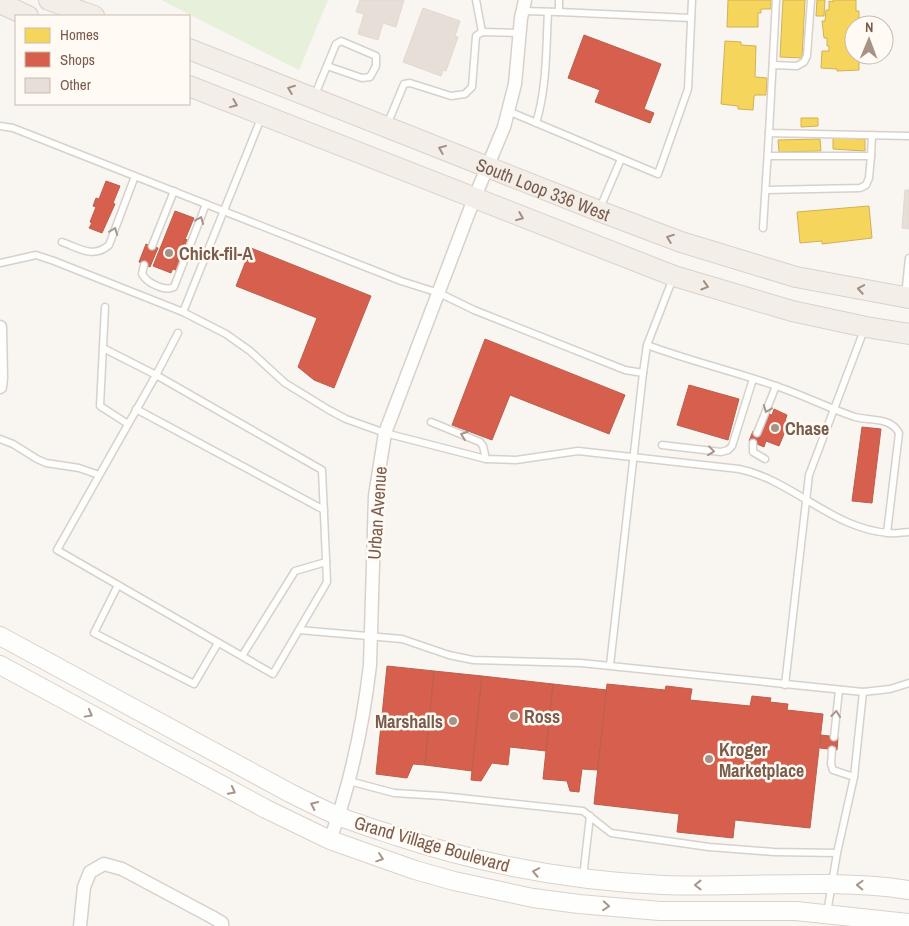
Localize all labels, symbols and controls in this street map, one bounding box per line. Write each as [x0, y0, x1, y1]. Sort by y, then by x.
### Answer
legend [15, 15, 190, 105]
north arrow [844, 15, 894, 65]
text: N [865, 18, 874, 36]
text: Homes [60, 24, 99, 45]
text: Shops [60, 49, 95, 70]
text: Other [60, 74, 91, 95]
one-way arrow [287, 85, 296, 96]
one-way arrow [229, 98, 238, 108]
one-way arrow [439, 145, 447, 155]
street label: South Loop 336 West [473, 151, 614, 227]
one-way arrow [515, 211, 524, 221]
one-way arrow [194, 216, 204, 225]
one-way arrow [109, 227, 119, 235]
one-way arrow [667, 234, 675, 244]
place label: Chick-fil-A [179, 241, 253, 266]
marker: Chick-fil-A [163, 247, 175, 259]
one-way arrow [700, 280, 708, 290]
one-way arrow [857, 285, 865, 295]
one-way arrow [762, 405, 772, 413]
place label: Chase [785, 416, 829, 441]
marker: Chase [769, 422, 781, 434]
one-way arrow [461, 431, 469, 441]
one-way arrow [707, 445, 715, 456]
street label: Urban Avenue [361, 466, 393, 560]
place label: Ross [524, 704, 560, 729]
one-way arrow [84, 707, 93, 717]
place label: Marshalls [375, 709, 443, 734]
one-way arrow [830, 709, 841, 717]
marker: Ross [508, 710, 520, 722]
marker: Marshalls [447, 715, 459, 727]
place label: Kroger Marketplace [719, 737, 804, 783]
marker: Kroger Marketplace [703, 753, 715, 765]
one-way arrow [227, 785, 236, 795]
one-way arrow [310, 800, 319, 811]
street label: Grand Village Boulevard [351, 810, 513, 878]
one-way arrow [375, 852, 383, 862]
one-way arrow [532, 867, 541, 877]
one-way arrow [694, 880, 702, 890]
one-way arrow [856, 880, 864, 891]
one-way arrow [603, 900, 611, 911]

